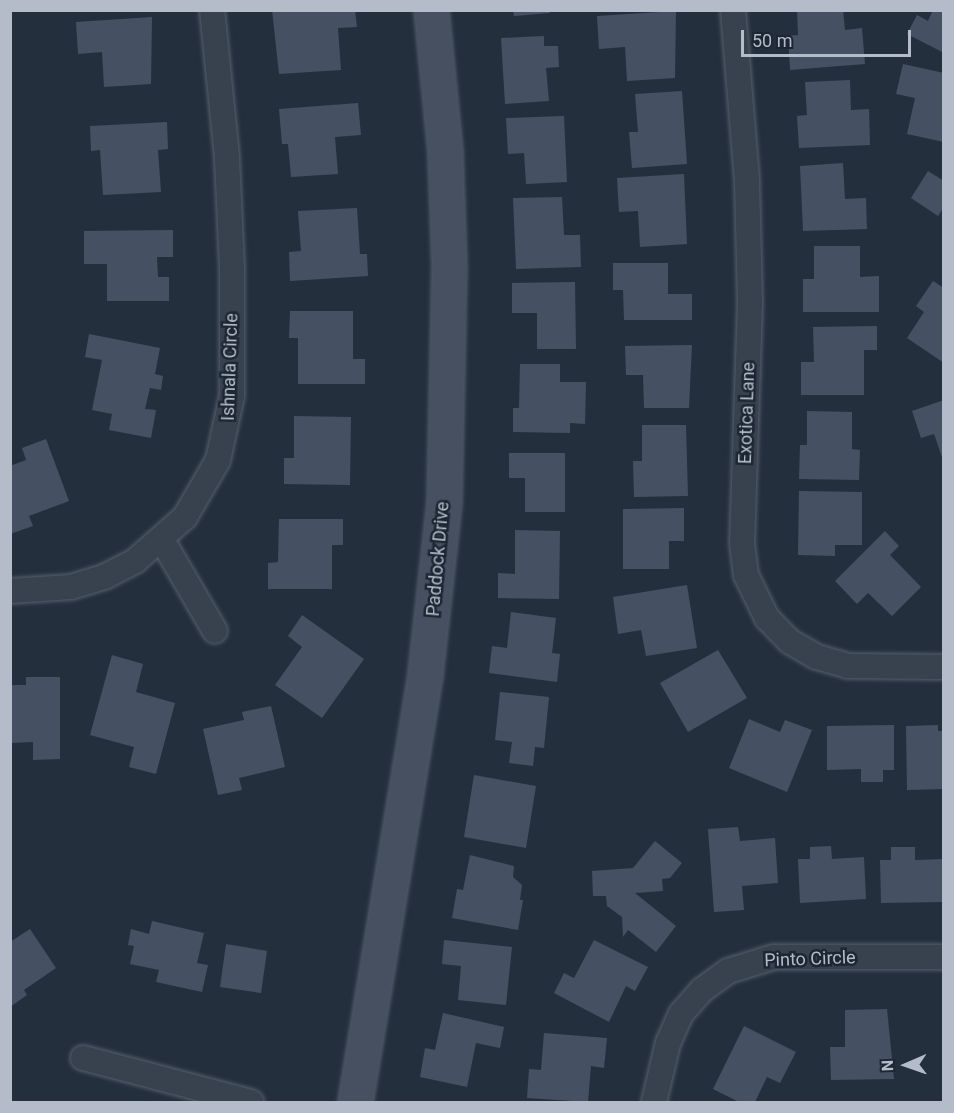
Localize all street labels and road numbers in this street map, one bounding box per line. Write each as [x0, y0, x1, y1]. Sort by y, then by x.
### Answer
street label: Ishnala Circle [217, 313, 243, 421]
street label: Exotica Lane [734, 362, 760, 464]
street label: Paddock Drive [422, 501, 454, 617]
street label: Pinto Circle [764, 947, 856, 971]

